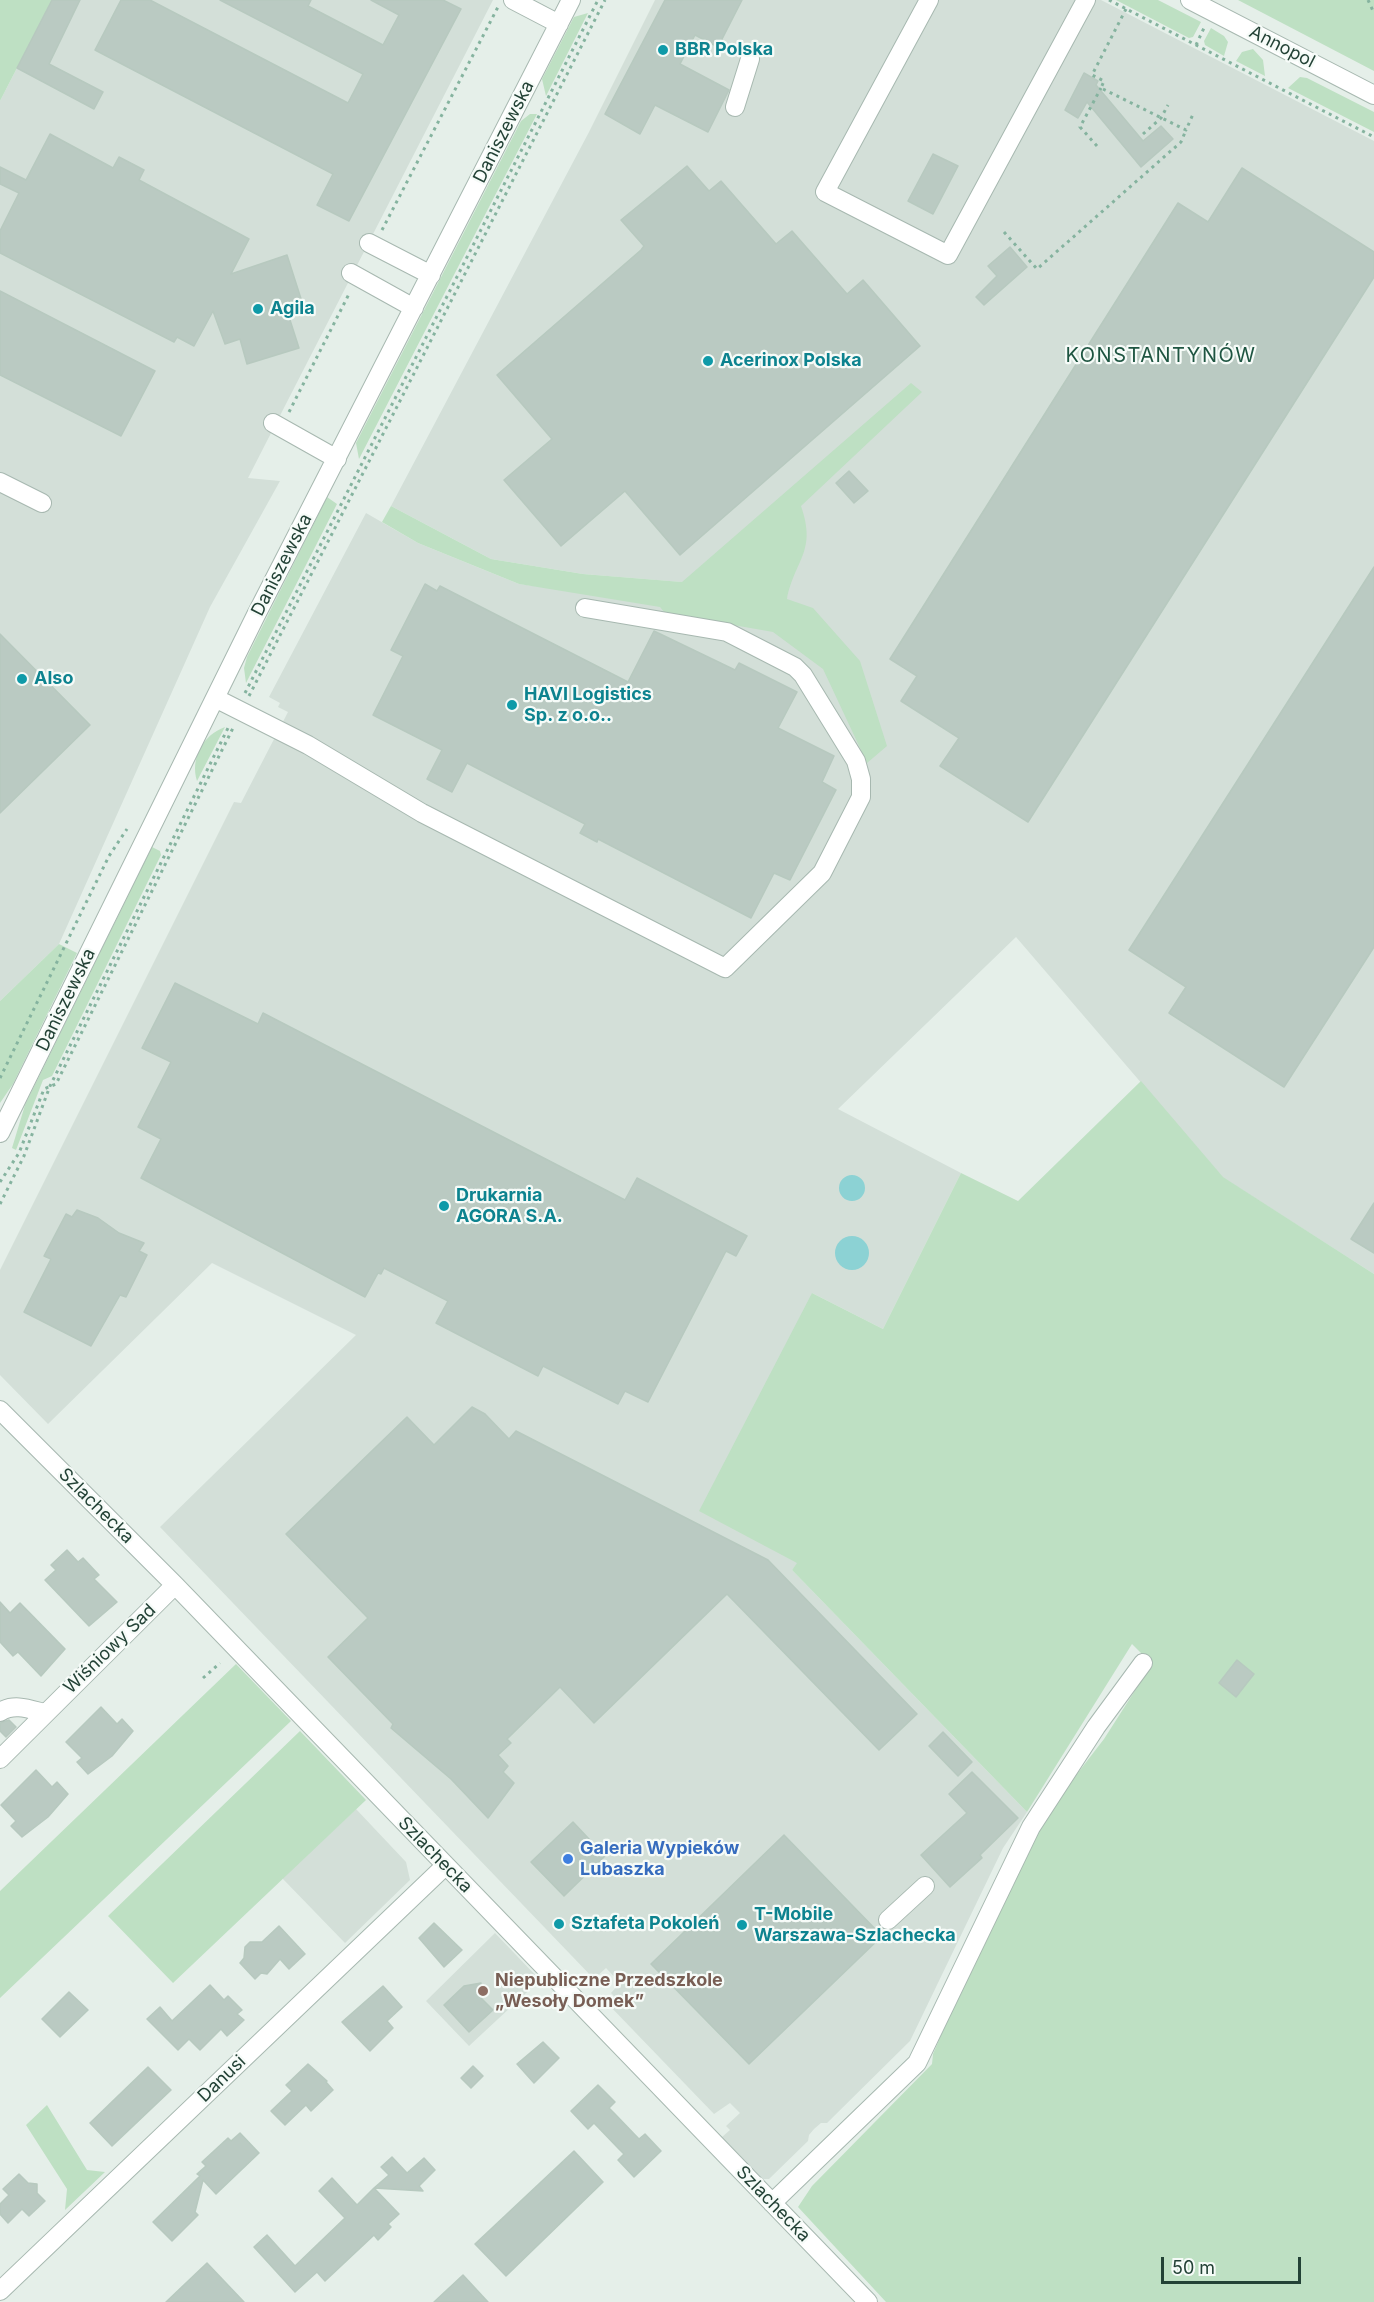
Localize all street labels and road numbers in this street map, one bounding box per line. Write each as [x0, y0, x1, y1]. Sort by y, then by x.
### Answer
street label: Annopol [1246, 21, 1318, 73]
street label: Daniszewska [469, 77, 539, 187]
street label: Daniszewska [247, 510, 317, 620]
street label: Daniszewska [32, 945, 100, 1055]
street label: Szlachecka [54, 1464, 138, 1548]
street label: Wiśniowy Sad [59, 1600, 161, 1698]
street label: Szlachecka [393, 1812, 477, 1898]
street label: Danusi [194, 2051, 250, 2107]
street label: Szlachecka [731, 2161, 815, 2247]

